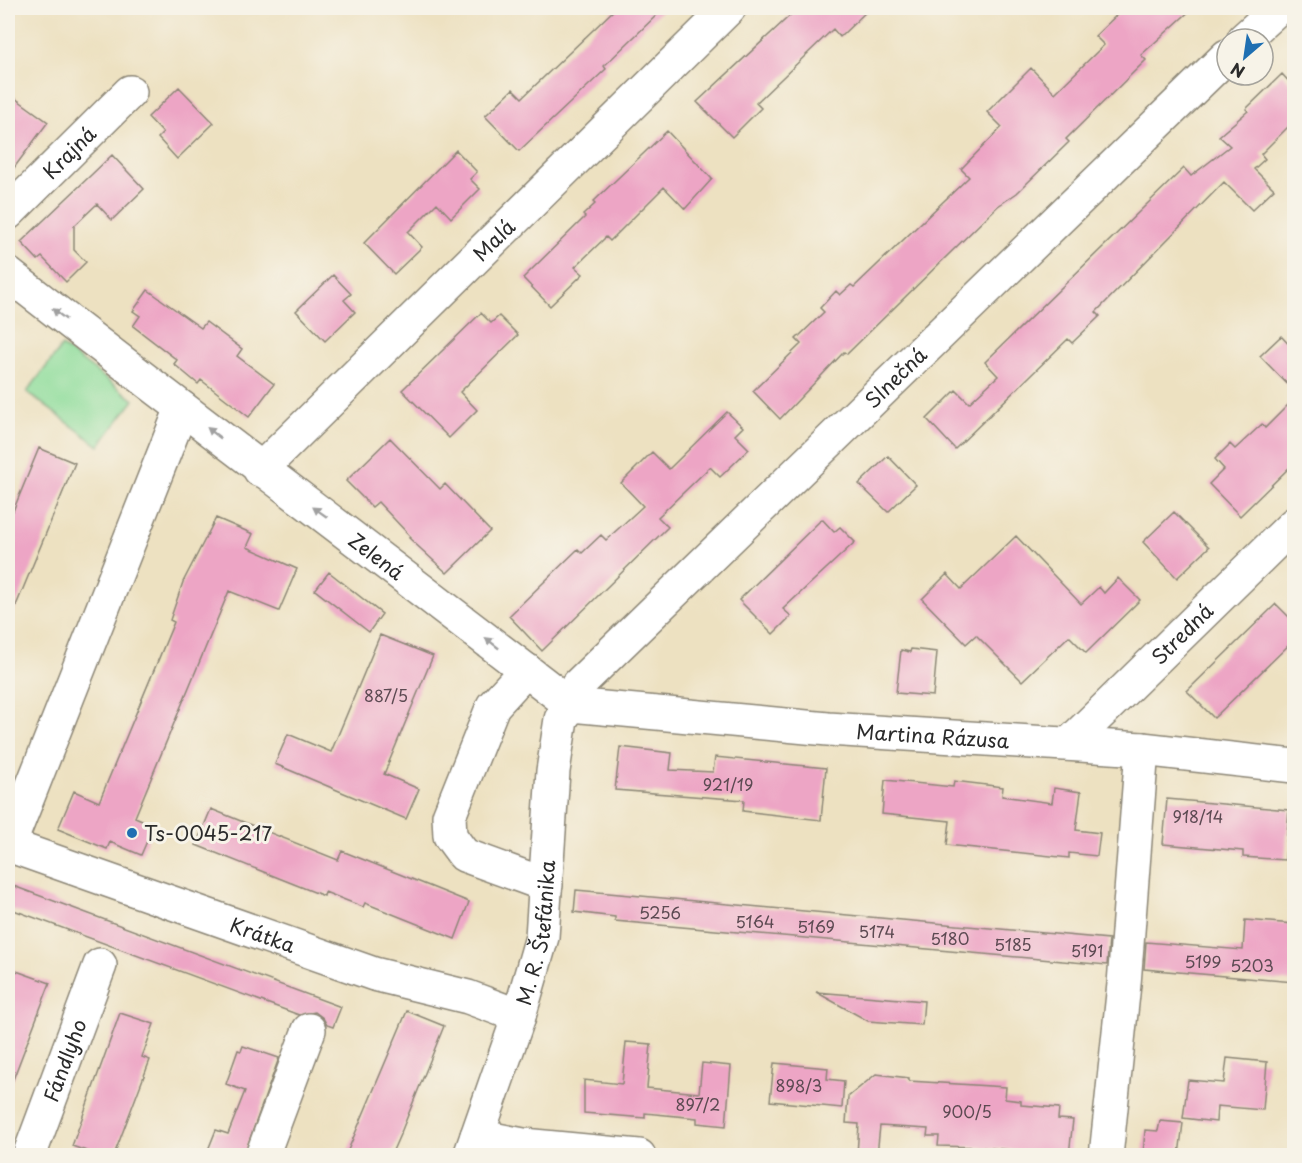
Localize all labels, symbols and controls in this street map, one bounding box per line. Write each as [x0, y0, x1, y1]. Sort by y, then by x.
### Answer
north arrow [1215, 27, 1275, 87]
text: N [1226, 57, 1249, 85]
street label: Krajná [36, 119, 103, 186]
street label: Malá [466, 212, 522, 268]
one-way arrow [52, 309, 67, 321]
street label: Slnečná [858, 340, 934, 415]
one-way arrow [206, 427, 222, 440]
one-way arrow [313, 506, 329, 518]
street label: Zelená [342, 525, 411, 587]
street label: Stredná [1144, 596, 1220, 671]
one-way arrow [484, 637, 500, 649]
house number: 887/5 [364, 683, 408, 707]
street label: Martina Rázusa [855, 716, 1011, 756]
house number: 921/19 [703, 772, 753, 796]
house number: 918/14 [1173, 804, 1223, 828]
place label: Ts-0045-217 [144, 818, 272, 848]
marker: Ts-0045-217 [125, 826, 139, 840]
street label: M. R. Štefánika [508, 859, 562, 1009]
house number: 5256 [639, 900, 681, 924]
street label: Krátka [226, 909, 300, 960]
house number: 5164 [736, 909, 774, 933]
house number: 5169 [797, 914, 835, 938]
house number: 5174 [859, 919, 895, 943]
house number: 5180 [931, 926, 970, 950]
house number: 5185 [994, 932, 1032, 956]
house number: 5191 [1071, 938, 1103, 962]
house number: 5199 [1184, 949, 1222, 973]
house number: 5203 [1230, 953, 1274, 977]
street label: Fándlyho [35, 1015, 94, 1106]
house number: 898/3 [776, 1073, 822, 1097]
house number: 897/2 [676, 1092, 720, 1116]
house number: 900/5 [942, 1099, 992, 1123]

